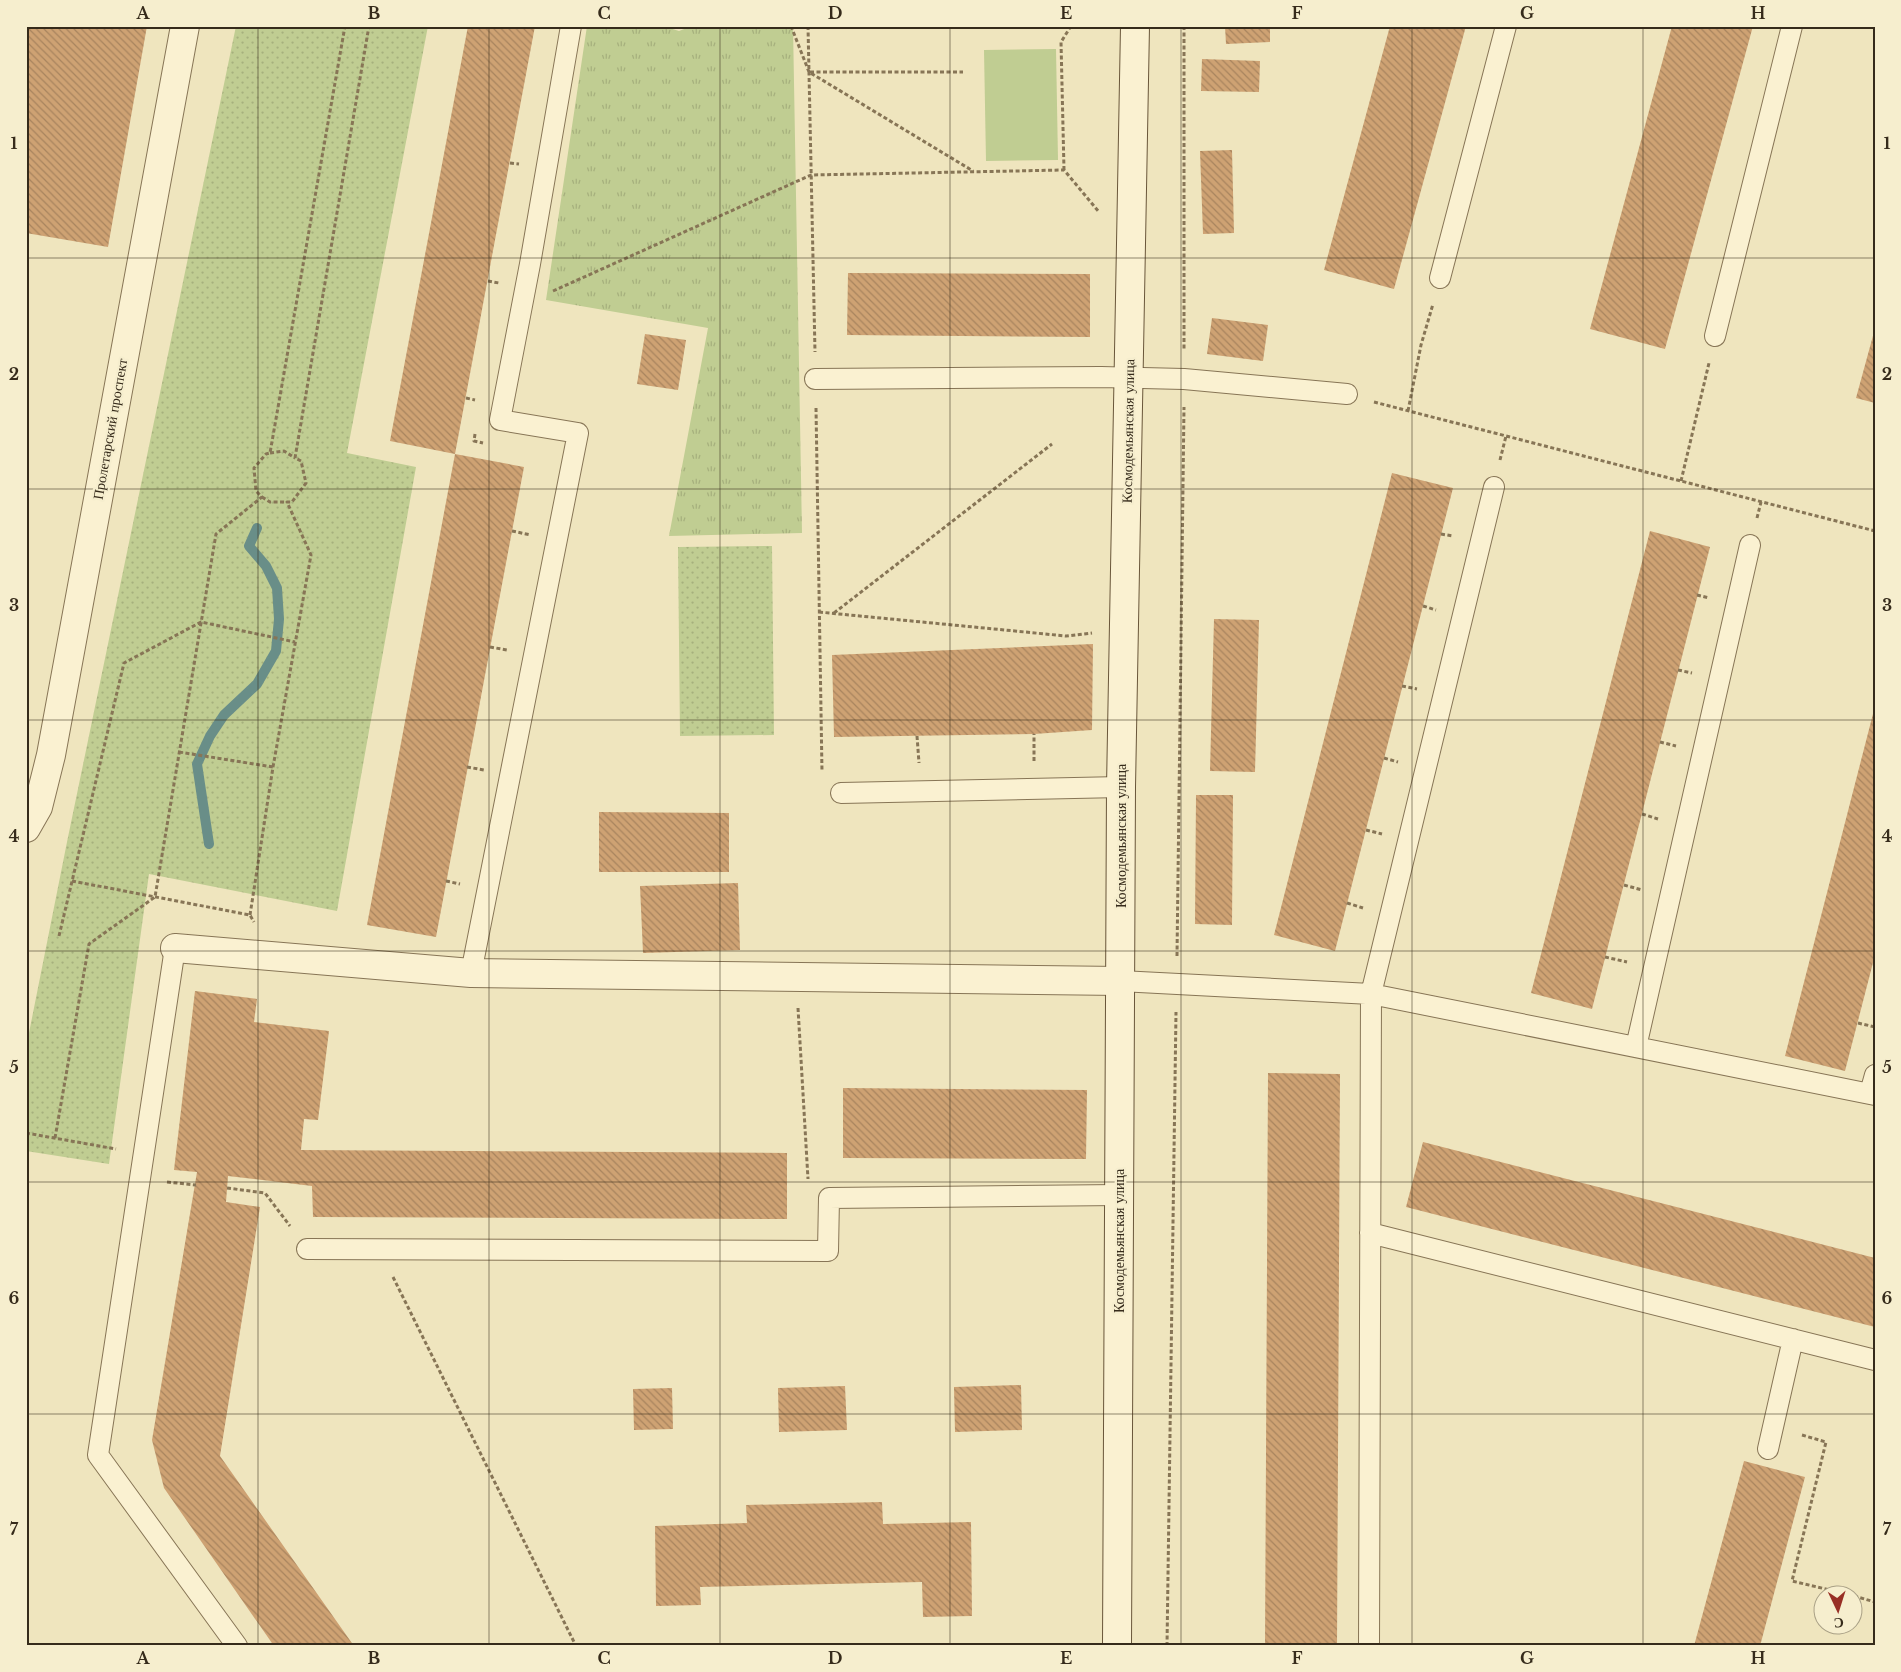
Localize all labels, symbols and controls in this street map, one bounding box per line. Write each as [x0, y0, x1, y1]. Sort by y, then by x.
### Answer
text: A [136, 3, 151, 23]
text: B [368, 3, 381, 23]
text: C [597, 3, 611, 23]
text: D [828, 3, 842, 23]
text: E [1060, 3, 1072, 23]
text: F [1291, 3, 1303, 23]
text: G [1520, 3, 1534, 23]
text: H [1750, 3, 1766, 23]
text: 1 [11, 133, 18, 153]
text: 1 [1884, 133, 1891, 153]
street label: Пролетарский проспект [89, 357, 131, 501]
street label: Космодемьянская улица [1118, 358, 1138, 503]
text: 2 [9, 364, 19, 384]
text: 2 [1882, 364, 1892, 384]
text: 3 [9, 595, 19, 615]
text: 3 [1882, 595, 1892, 615]
street label: Космодемьянская улица [1112, 763, 1130, 908]
text: 4 [9, 826, 19, 846]
text: 4 [1882, 826, 1892, 846]
text: 5 [9, 1057, 19, 1077]
text: 5 [1882, 1057, 1892, 1077]
street label: Космодемьянская улица [1110, 1168, 1128, 1313]
text: 6 [9, 1288, 20, 1308]
text: 6 [1882, 1288, 1893, 1308]
text: 7 [10, 1519, 19, 1539]
text: 7 [1883, 1519, 1892, 1539]
north arrow [1814, 1584, 1864, 1634]
text: С [1833, 1614, 1845, 1632]
text: A [136, 1648, 151, 1668]
text: B [368, 1648, 381, 1668]
text: C [597, 1648, 611, 1668]
text: D [828, 1648, 842, 1668]
text: E [1060, 1648, 1072, 1668]
text: F [1291, 1648, 1303, 1668]
text: G [1520, 1648, 1534, 1668]
text: H [1750, 1648, 1766, 1668]

